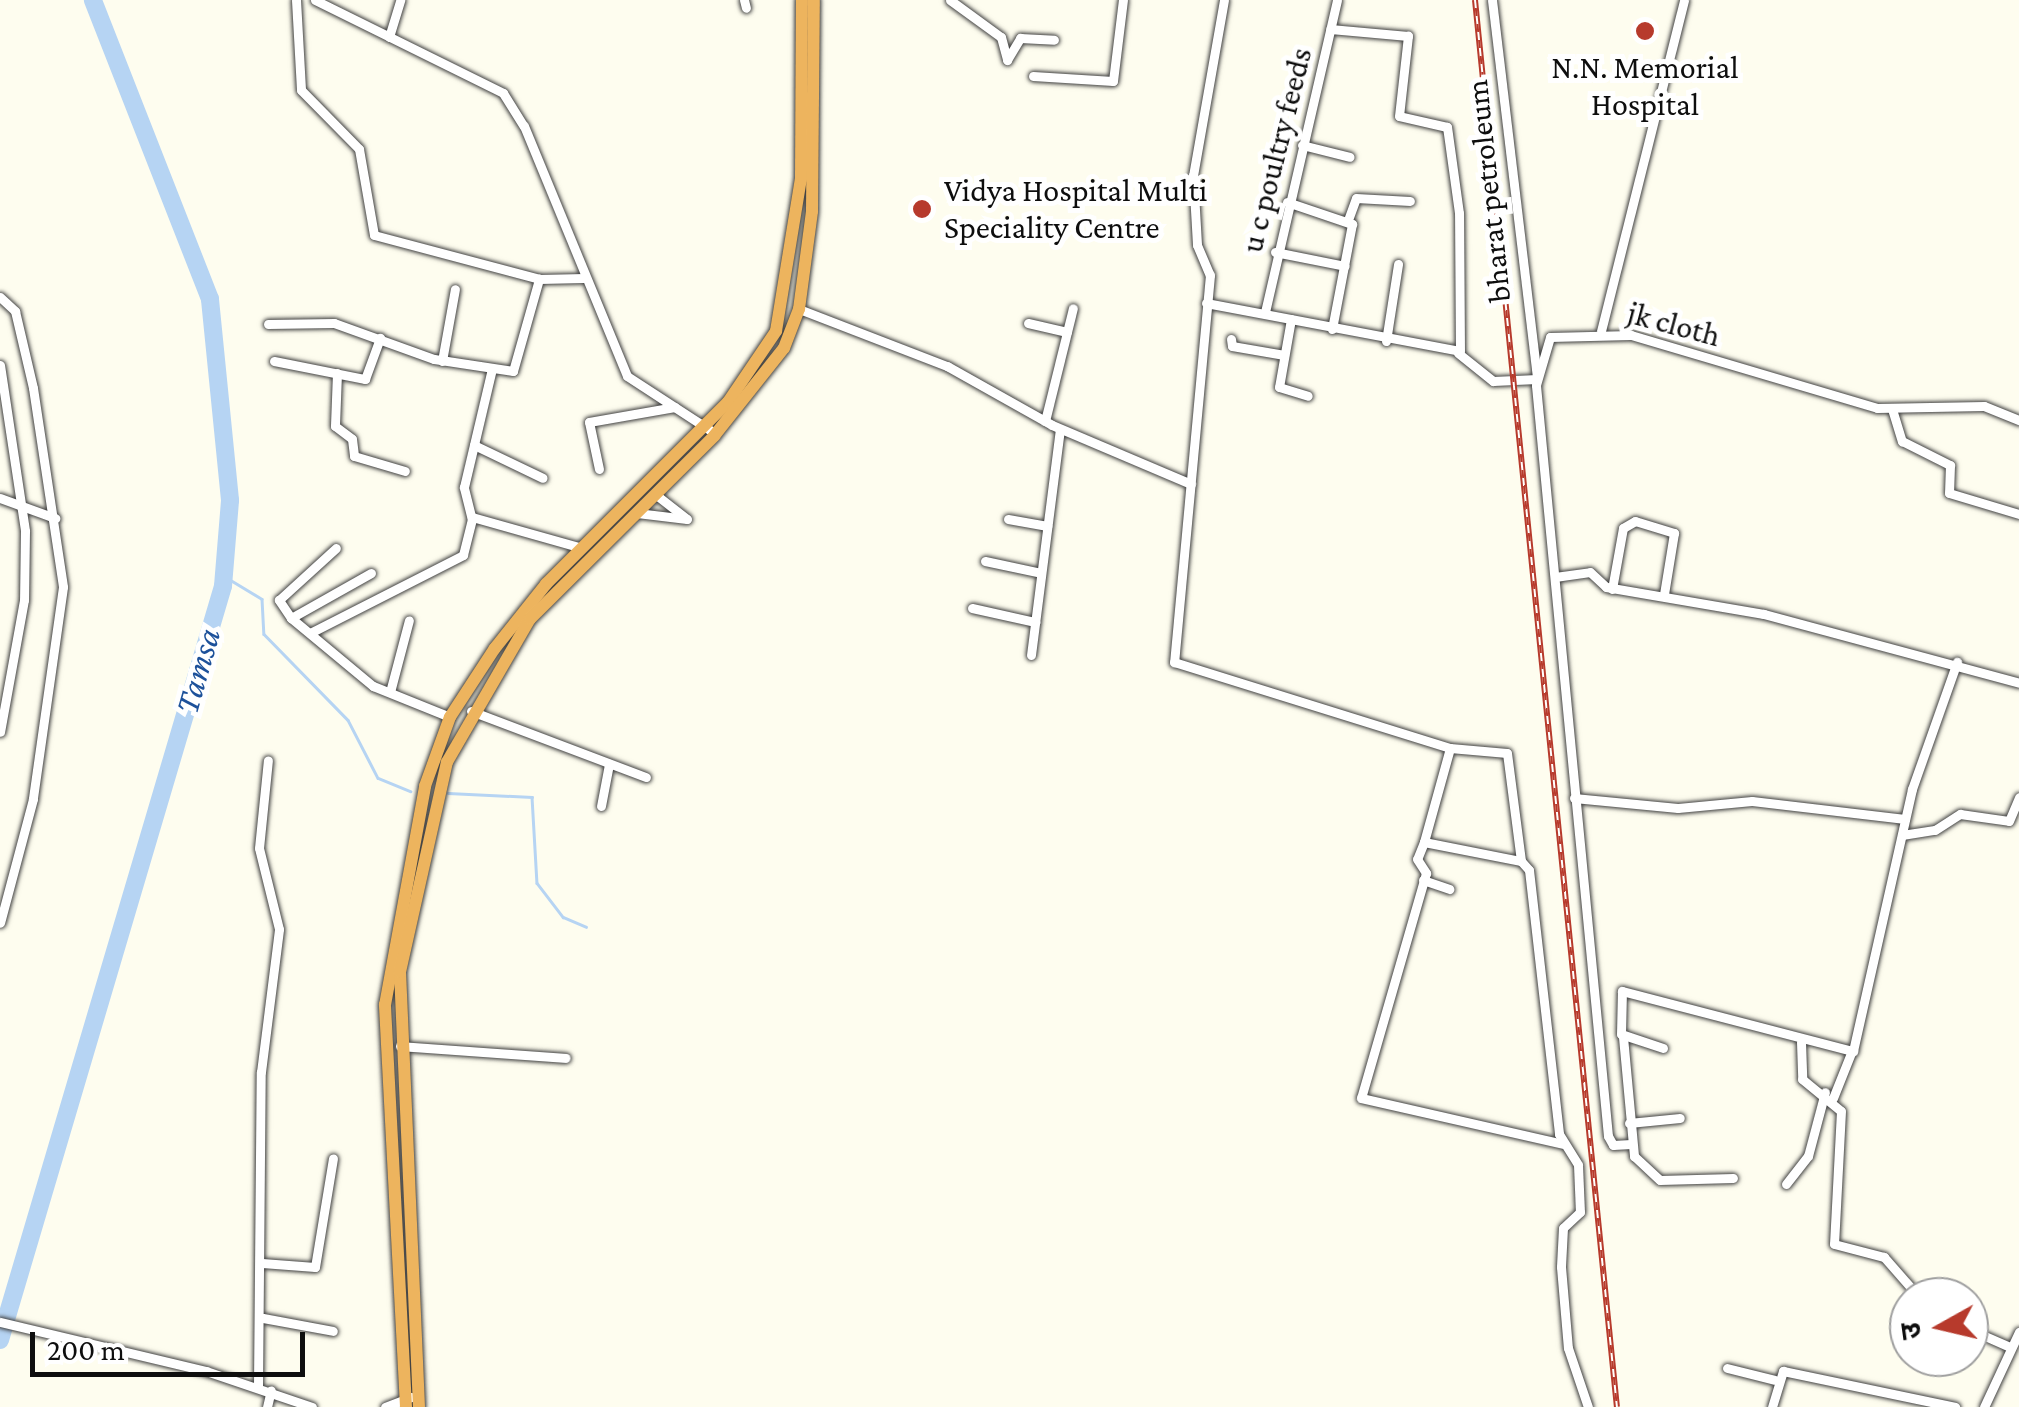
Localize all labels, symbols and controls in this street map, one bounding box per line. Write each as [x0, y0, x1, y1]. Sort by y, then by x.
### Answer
marker: N.N. Memorial Hospital [1632, 18, 1658, 44]
street label: u c poultry feeds [1232, 44, 1320, 256]
place label: N.N. Memorial Hospital [1551, 49, 1739, 124]
street label: bharat petroleum [1457, 78, 1519, 304]
place label: Vidya Hospital Multi Speciality Centre [944, 172, 1207, 247]
marker: Vidya Hospital Multi Speciality Centre [909, 196, 935, 222]
street label: jk cloth [1623, 293, 1725, 355]
water label: Tamsa [166, 623, 230, 719]
north arrow [1889, 1277, 1989, 1377]
scale bar [35, 1312, 310, 1374]
text: उ [1894, 1321, 1927, 1341]
text: 200 m [47, 1333, 125, 1366]

